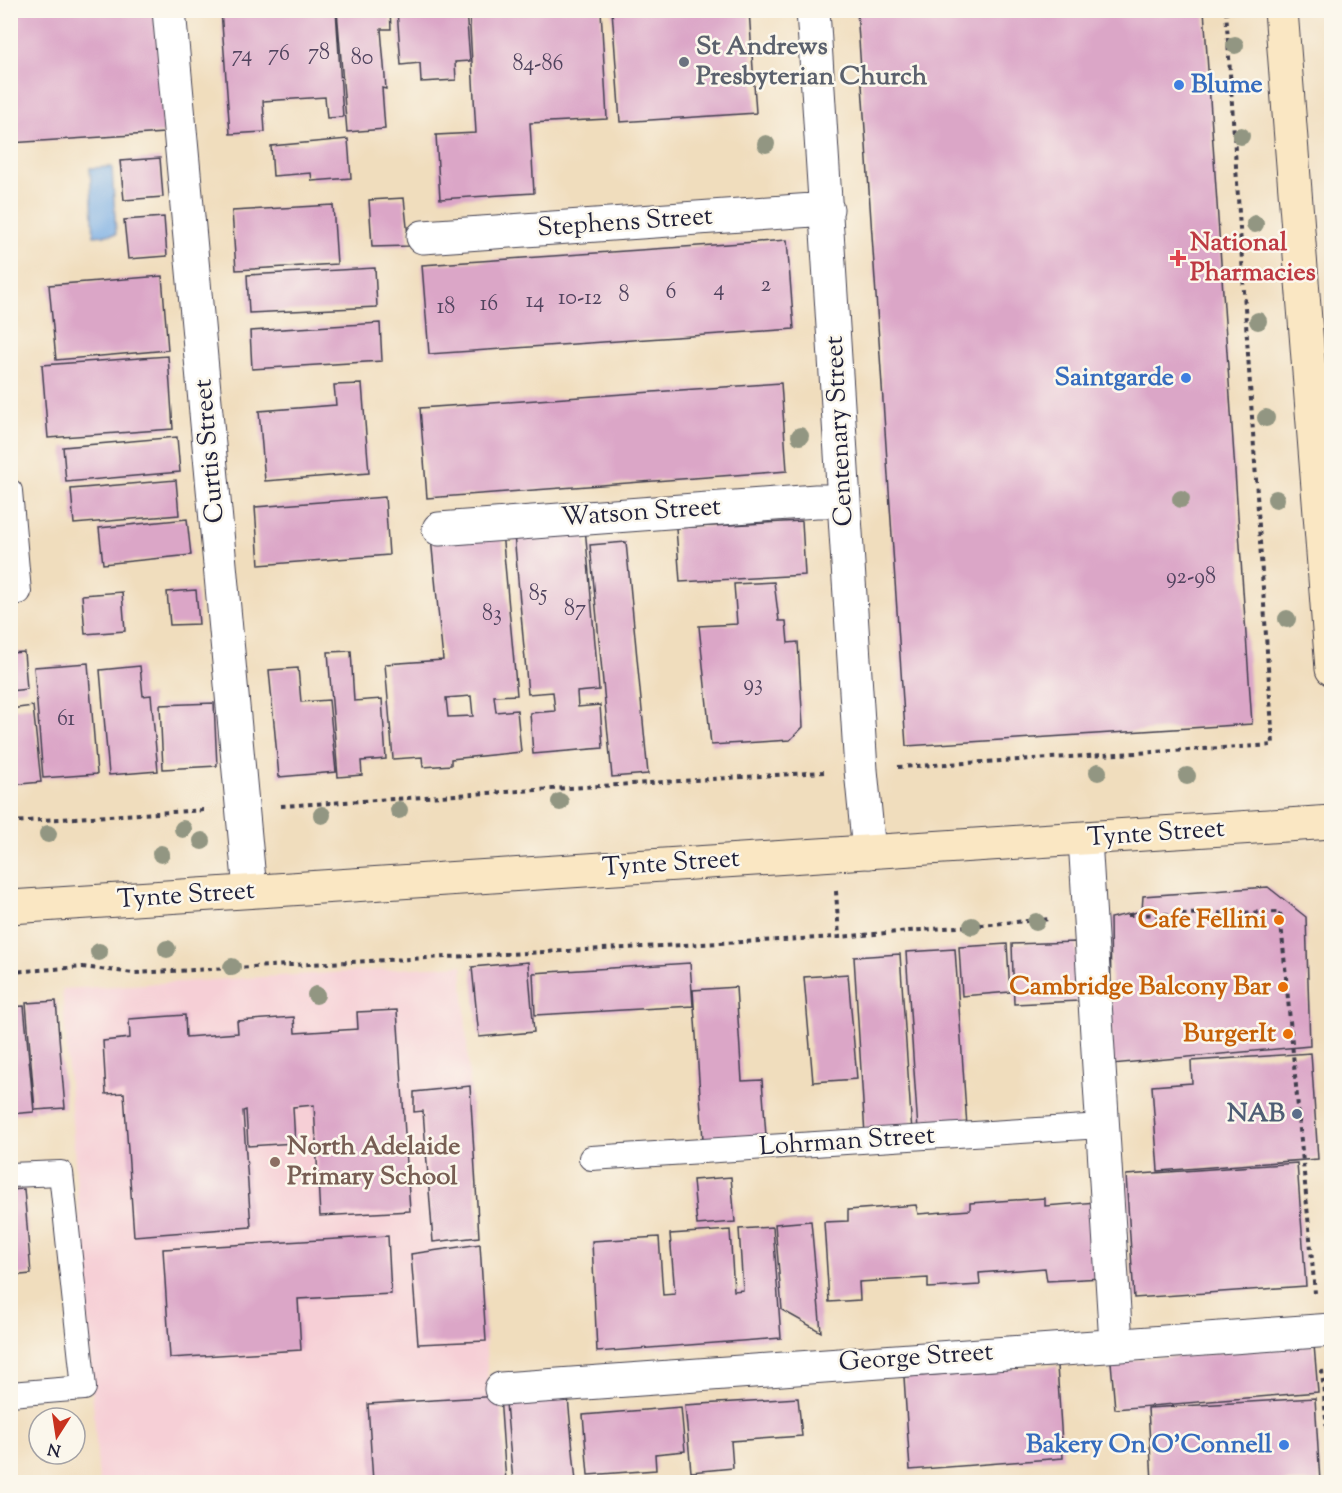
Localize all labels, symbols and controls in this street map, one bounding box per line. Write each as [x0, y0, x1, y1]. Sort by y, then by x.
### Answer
place label: St Andrews Presbyterian Church [696, 29, 928, 96]
house number: 78 [308, 38, 330, 70]
house number: 76 [268, 39, 290, 71]
house number: 74 [232, 40, 252, 72]
house number: 80 [351, 43, 373, 75]
house number: 84-86 [512, 49, 564, 81]
marker: St Andrews Presbyterian Church [677, 55, 691, 69]
place label: Blume [1191, 67, 1263, 104]
marker: Blume [1172, 78, 1186, 92]
street label: Stephens Street [536, 198, 714, 248]
place label: National Pharmacies [1190, 225, 1316, 292]
marker: National Pharmacies [1171, 251, 1185, 265]
house number: 2 [761, 270, 771, 302]
house number: 4 [713, 274, 725, 306]
house number: 6 [666, 277, 676, 309]
house number: 8 [618, 280, 630, 312]
house number: 10-12 [558, 283, 602, 315]
house number: 14 [526, 286, 544, 318]
house number: 16 [480, 289, 498, 321]
house number: 18 [437, 292, 455, 324]
street label: Centenary Street [817, 335, 863, 527]
place label: Saintgarde [1055, 360, 1174, 397]
marker: Saintgarde [1179, 371, 1193, 385]
street label: Curtis Street [185, 377, 235, 525]
street label: Watson Street [560, 489, 722, 537]
house number: 92-98 [1166, 562, 1216, 594]
house number: 85 [529, 579, 548, 611]
house number: 87 [564, 594, 586, 626]
house number: 83 [482, 599, 502, 631]
house number: 93 [743, 669, 763, 701]
house number: 61 [57, 704, 76, 736]
street label: Tynte Street [1086, 811, 1226, 857]
street label: Tynte Street [601, 841, 741, 887]
street label: Tynte Street [116, 873, 256, 919]
place label: Cafe Fellini [1138, 902, 1268, 939]
marker: Cafe Fellini [1272, 913, 1286, 927]
place label: Cambridge Balcony Bar [1009, 969, 1271, 1006]
marker: Cambridge Balcony Bar [1276, 980, 1290, 994]
place label: BurgerIt [1183, 1016, 1276, 1053]
marker: BurgerIt [1281, 1027, 1295, 1041]
place label: NAB [1227, 1096, 1286, 1133]
marker: NAB [1290, 1107, 1304, 1121]
street label: Lohrman Street [758, 1117, 936, 1167]
place label: North Adelaide Primary School [287, 1129, 460, 1196]
marker: North Adelaide Primary School [268, 1155, 282, 1169]
street label: George Street [838, 1334, 995, 1382]
north arrow [27, 1406, 87, 1466]
place label: Bakery On O'Connell [1026, 1427, 1273, 1464]
text: N [46, 1436, 63, 1461]
marker: Bakery On O'Connell [1277, 1438, 1291, 1452]

